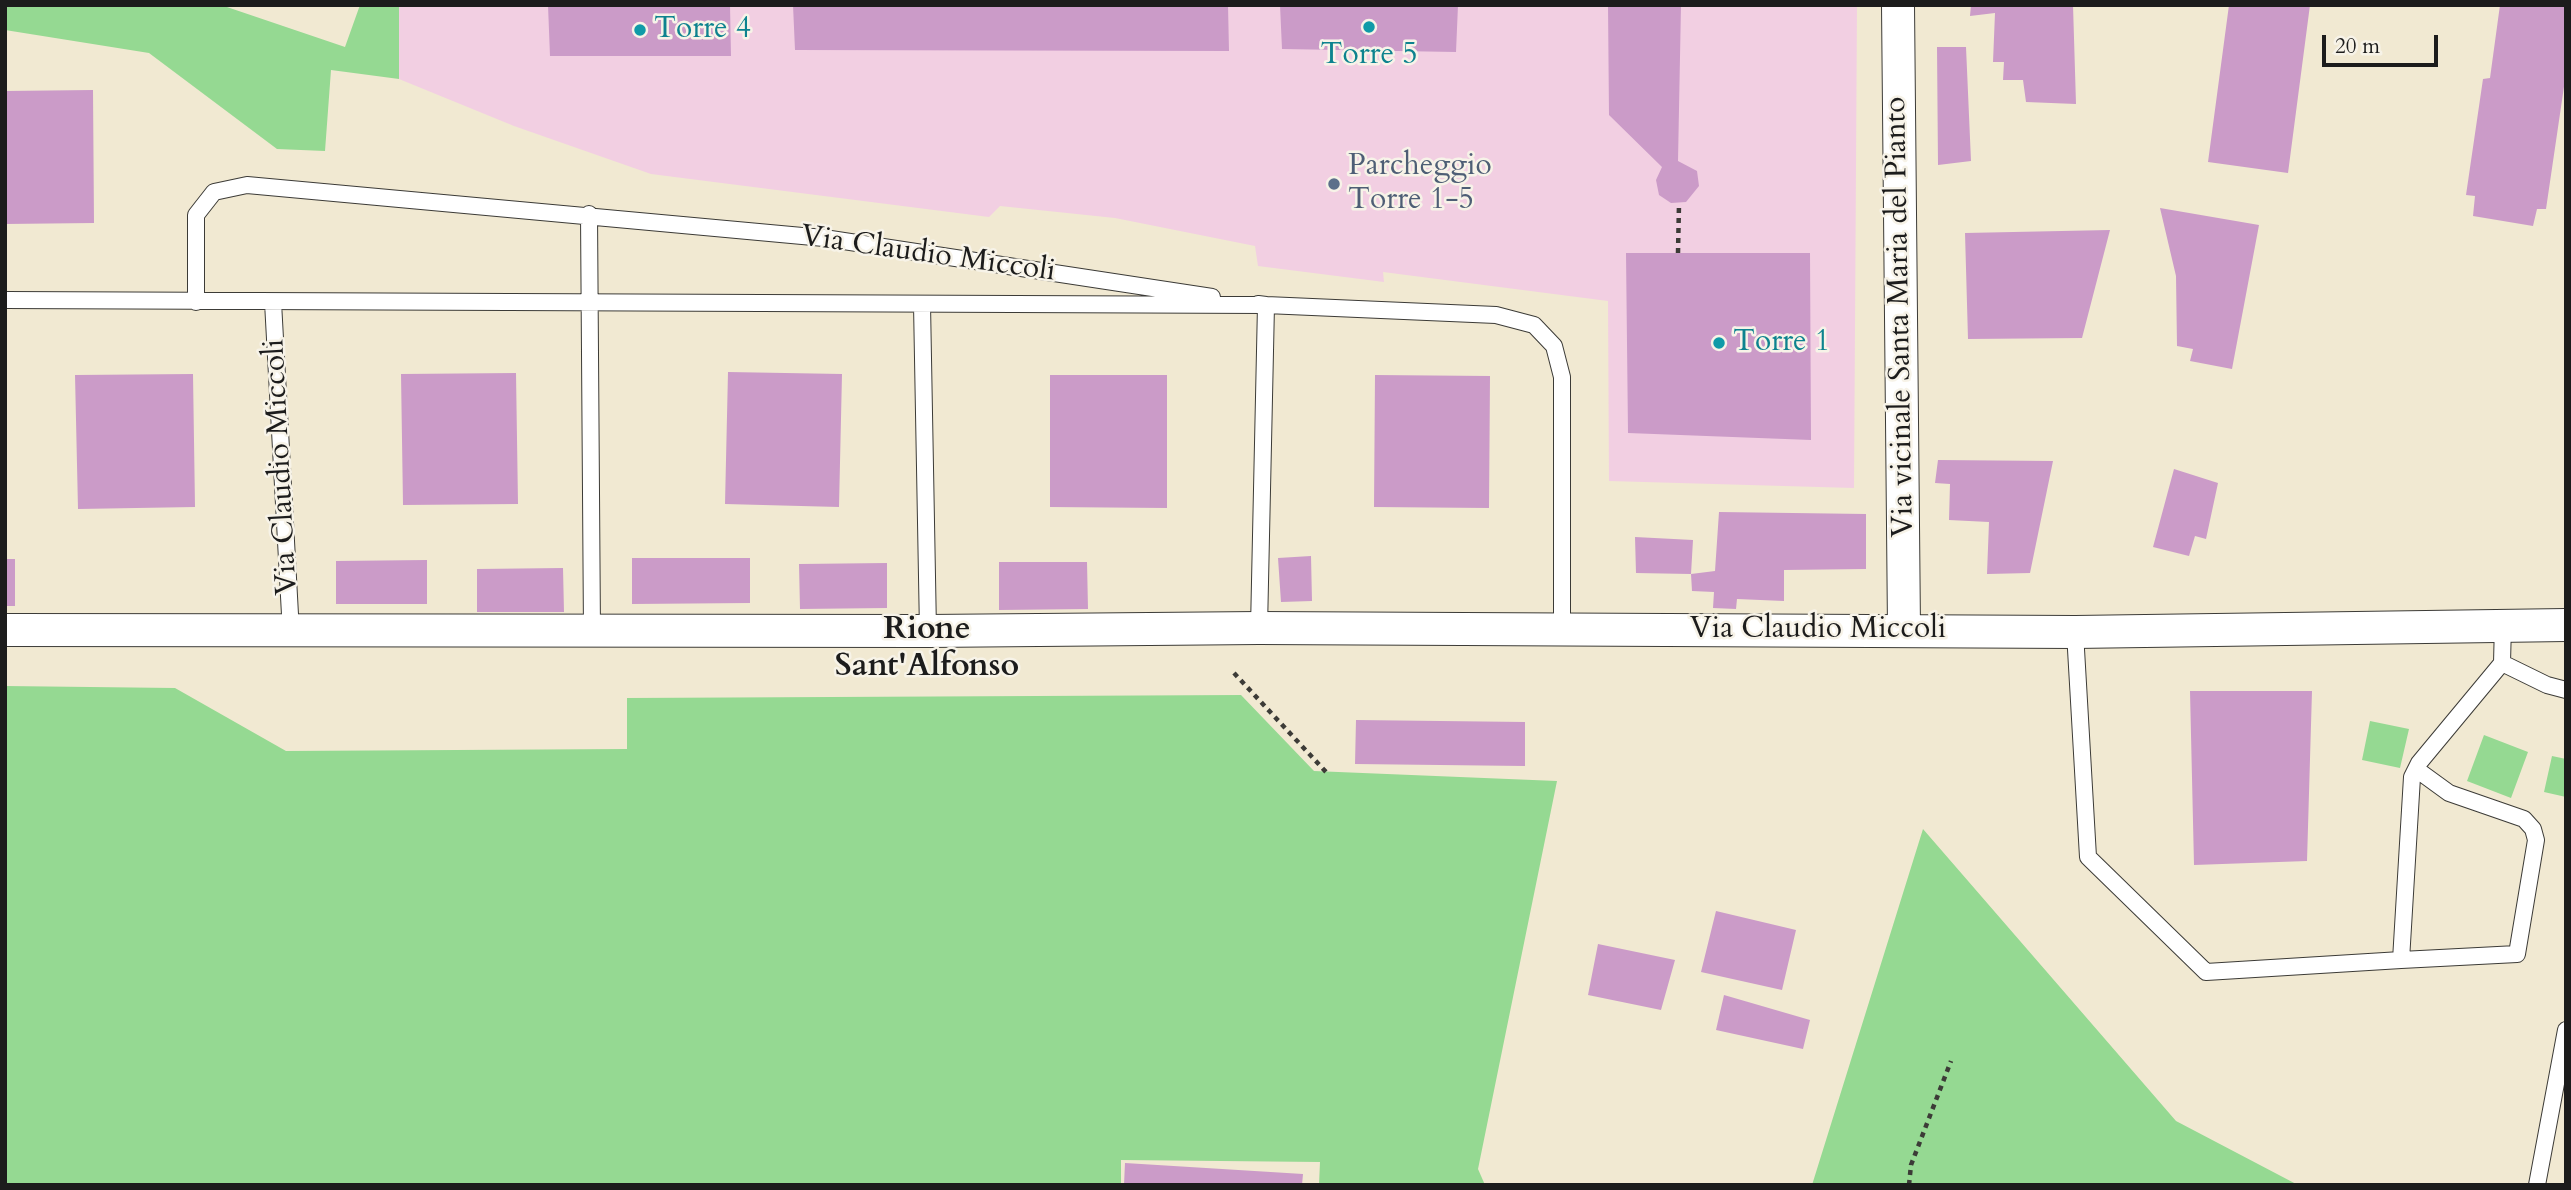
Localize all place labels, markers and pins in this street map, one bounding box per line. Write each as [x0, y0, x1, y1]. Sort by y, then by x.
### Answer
place label: Torre 4 [654, 12, 751, 48]
marker: Torre 5 [1361, 19, 1377, 35]
marker: Torre 4 [632, 22, 648, 38]
place label: Torre 5 [1320, 38, 1418, 74]
place label: Parcheggio Torre 1-5 [1348, 149, 1492, 220]
marker: Parcheggio Torre 1-5 [1326, 176, 1342, 192]
place label: Torre 1 [1733, 325, 1830, 361]
marker: Torre 1 [1711, 335, 1727, 351]

